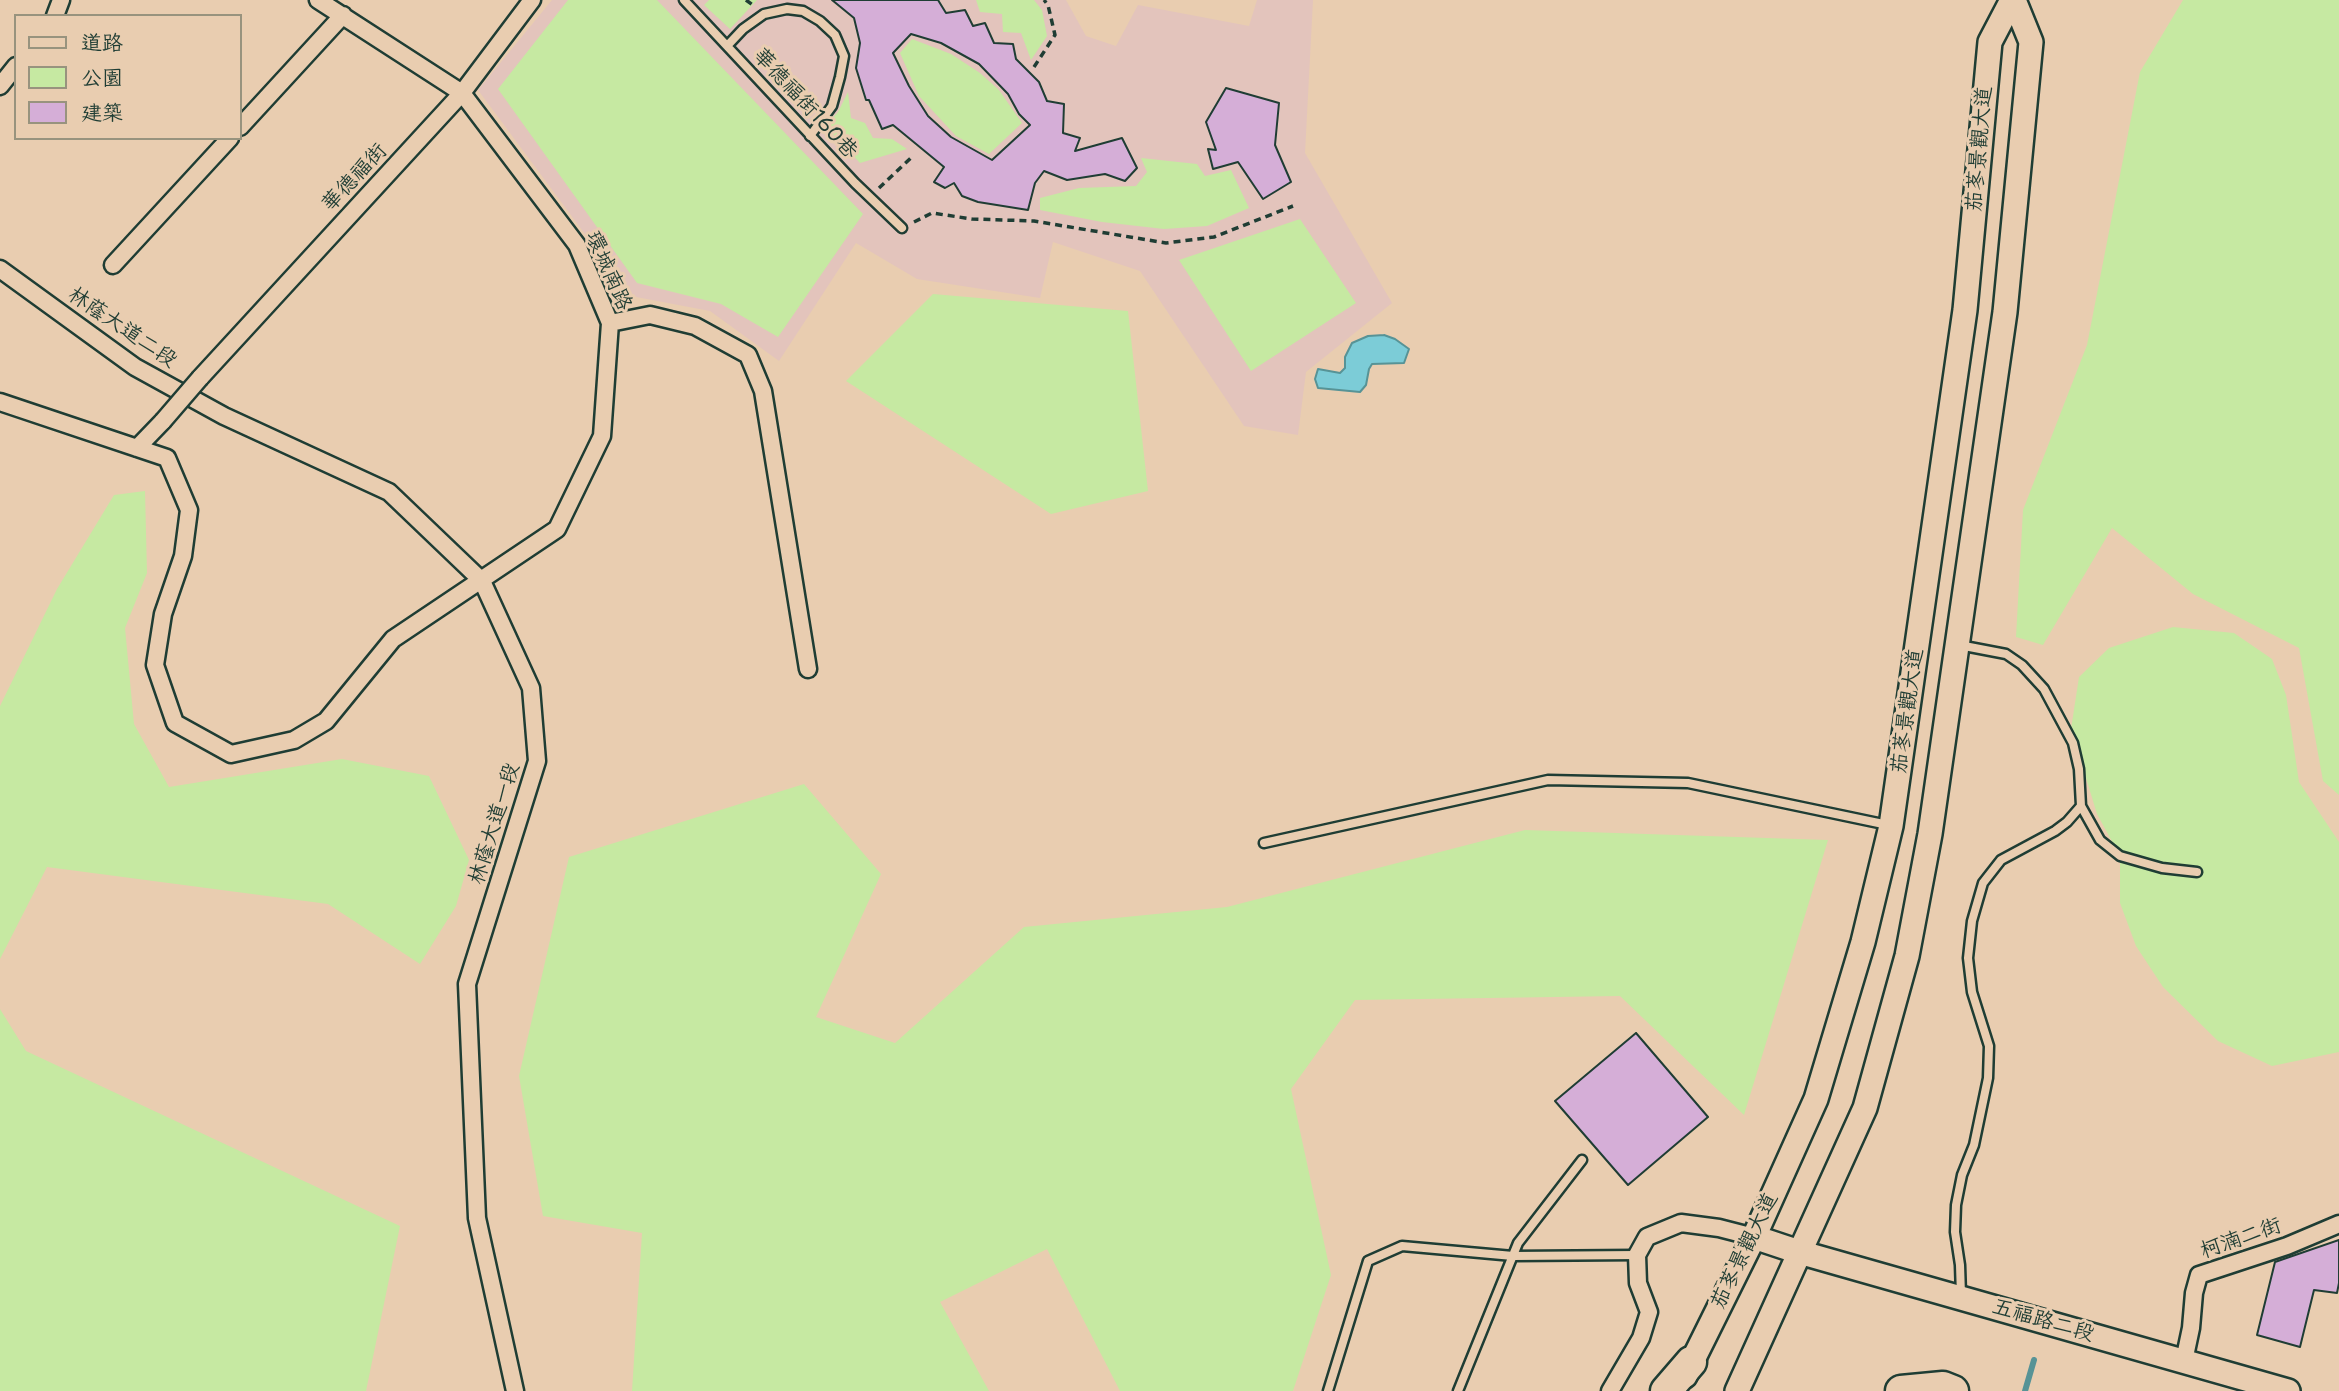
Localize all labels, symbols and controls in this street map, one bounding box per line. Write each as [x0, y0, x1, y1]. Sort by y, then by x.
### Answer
legend [14, 14, 242, 140]
text: 道路 [81, 29, 123, 57]
street label: 華德福街160巷 [747, 44, 863, 164]
text: 公園 [81, 64, 123, 92]
street label: 茄苳景觀大道 [1962, 85, 1998, 213]
text: 建築 [81, 99, 123, 127]
street label: 華德福街 [317, 139, 393, 217]
street label: 環城南路 [579, 228, 637, 314]
street label: 林蔭大道二段 [63, 282, 181, 374]
street label: 茄苳景觀大道 [1887, 647, 1929, 775]
street label: 林蔭大道一段 [465, 760, 525, 888]
street label: 茄苳景觀大道 [1706, 1189, 1784, 1313]
street label: 柯湳二街 [2197, 1213, 2285, 1265]
street label: 五福路二段 [1989, 1294, 2097, 1348]

